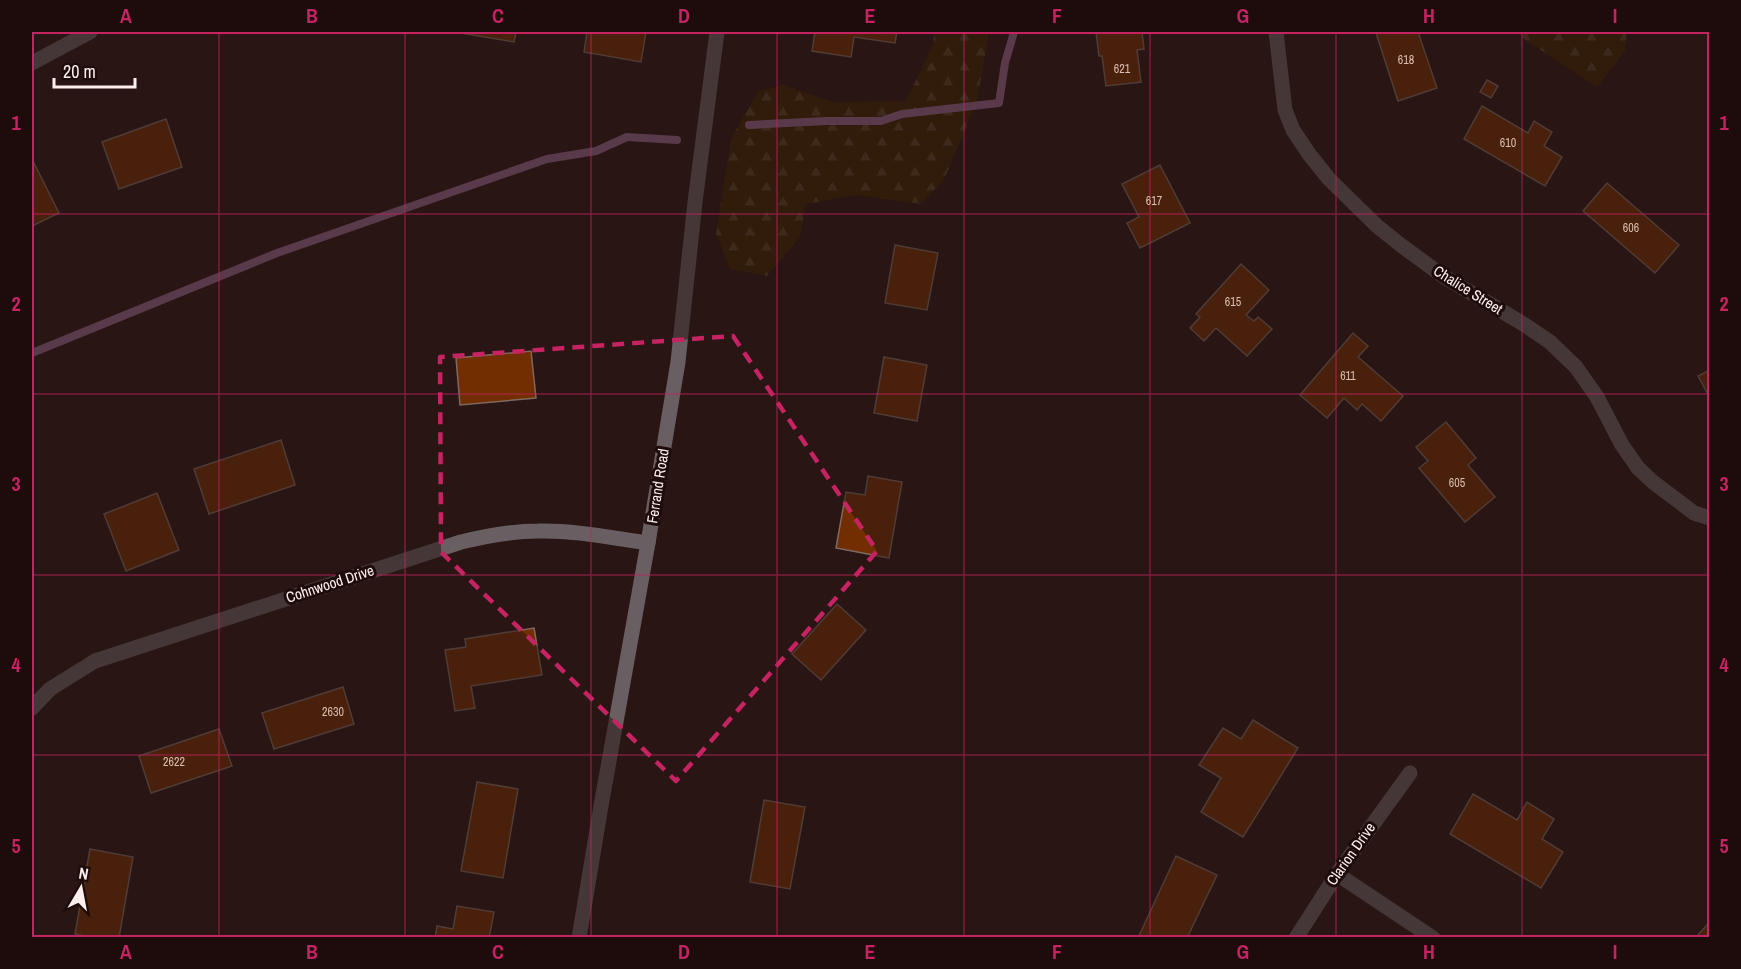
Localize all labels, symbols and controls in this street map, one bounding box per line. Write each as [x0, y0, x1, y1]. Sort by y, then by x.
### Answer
text: A [120, 2, 132, 29]
text: B [306, 2, 318, 29]
text: C [492, 2, 504, 29]
text: D [678, 2, 690, 29]
text: E [865, 2, 876, 29]
text: F [1052, 2, 1062, 29]
text: G [1237, 2, 1249, 29]
text: H [1423, 2, 1435, 29]
text: I [1613, 2, 1617, 29]
scale bar [54, 51, 135, 89]
house number: 618 [1398, 52, 1414, 68]
text: 20 m [63, 59, 96, 84]
house number: 621 [1114, 61, 1131, 77]
text: 1 [11, 109, 21, 136]
text: 1 [1719, 109, 1729, 136]
house number: 610 [1500, 135, 1516, 151]
house number: 617 [1146, 193, 1163, 209]
house number: 606 [1623, 220, 1639, 236]
street label: Chalice Street [1430, 260, 1507, 319]
text: 2 [11, 290, 21, 317]
text: 2 [1719, 290, 1729, 317]
house number: 615 [1225, 294, 1242, 310]
house number: 611 [1340, 368, 1356, 384]
street label: Ferrand Road [641, 447, 674, 525]
text: 3 [11, 470, 21, 497]
text: 3 [1719, 470, 1729, 497]
house number: 605 [1449, 475, 1466, 491]
street label: Cohnwood Drive [283, 559, 377, 608]
text: 4 [11, 651, 21, 678]
text: 4 [1719, 651, 1729, 678]
house number: 2630 [322, 704, 344, 720]
house number: 2622 [163, 754, 185, 770]
street label: Clarion Drive [1321, 818, 1380, 889]
text: 5 [11, 832, 21, 859]
text: 5 [1719, 832, 1729, 859]
north arrow [51, 858, 111, 918]
text: N [77, 862, 90, 885]
text: A [120, 938, 132, 965]
text: B [306, 938, 318, 965]
text: C [492, 938, 504, 965]
text: D [678, 938, 690, 965]
text: E [865, 938, 876, 965]
text: F [1052, 938, 1062, 965]
text: G [1237, 938, 1249, 965]
text: H [1423, 938, 1435, 965]
text: I [1613, 938, 1617, 965]

